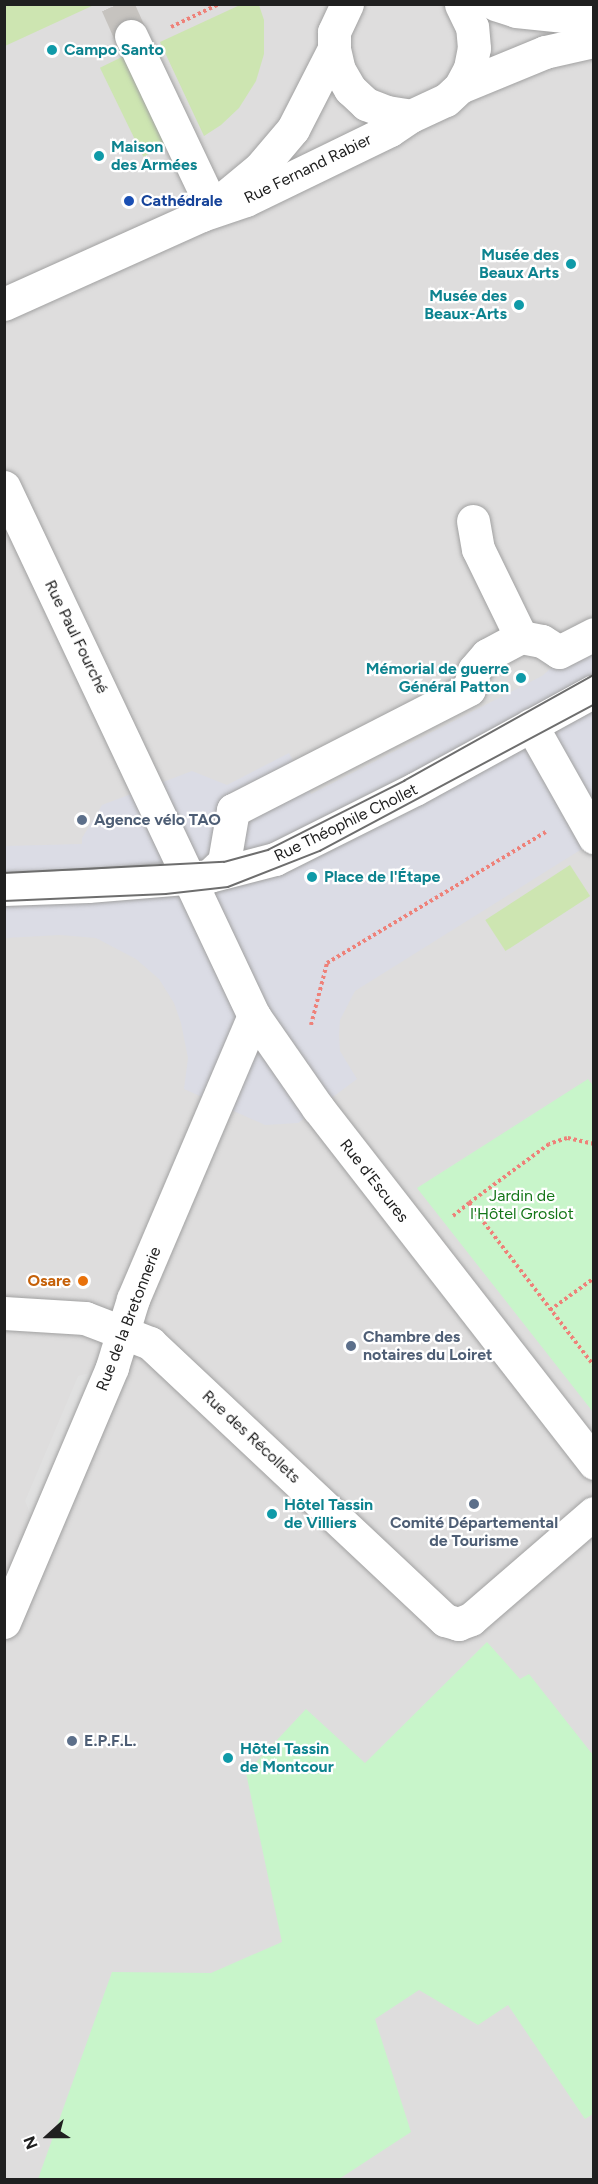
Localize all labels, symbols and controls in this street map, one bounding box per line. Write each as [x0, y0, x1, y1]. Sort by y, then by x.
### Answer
place label: Campo Santo [64, 40, 164, 60]
marker: Campo Santo [45, 43, 59, 57]
street label: Rue Fernand Rabier [241, 130, 375, 208]
place label: Maison des Armées [111, 137, 197, 175]
marker: Maison des Armées [92, 149, 106, 163]
place label: Cathédrale [141, 191, 223, 211]
marker: Cathédrale [122, 194, 136, 208]
place label: Musée des Beaux Arts [479, 245, 559, 283]
marker: Musée des Beaux Arts [564, 257, 578, 271]
place label: Musée des Beaux-Arts [424, 286, 507, 324]
marker: Musée des Beaux-Arts [512, 298, 526, 312]
street label: Rue Paul Fourché [40, 577, 112, 697]
place label: Mémorial de guerre Général Patton [366, 659, 509, 697]
marker: Mémorial de guerre Général Patton [514, 671, 528, 685]
street label: Rue Théophile Chollet [271, 780, 421, 866]
place label: Agence vélo TAO [94, 810, 221, 830]
marker: Agence vélo TAO [75, 813, 89, 827]
place label: Place de l'Étape [324, 867, 440, 887]
marker: Place de l'Étape [305, 870, 319, 884]
street label: Rue d'Escures [336, 1136, 412, 1226]
park label: Jardin de l'Hôtel Groslot [470, 1186, 574, 1224]
street label: Rue de la Bretonnerie [93, 1244, 165, 1394]
place label: Osare [27, 1271, 71, 1291]
marker: Osare [76, 1274, 90, 1288]
place label: Chambre des notaires du Loiret [363, 1327, 492, 1365]
marker: Chambre des notaires du Loiret [344, 1339, 358, 1353]
street label: Rue des Récollets [198, 1387, 304, 1487]
place label: Hôtel Tassin de Villiers [284, 1495, 373, 1533]
marker: Comité Départemental de Tourisme [467, 1497, 481, 1511]
marker: Hôtel Tassin de Villiers [265, 1507, 279, 1521]
place label: Comité Départemental de Tourisme [390, 1513, 558, 1551]
place label: E.P.F.L. [84, 1731, 136, 1751]
marker: E.P.F.L. [65, 1734, 79, 1748]
place label: Hôtel Tassin de Montcour [240, 1739, 334, 1777]
marker: Hôtel Tassin de Montcour [221, 1751, 235, 1765]
north arrow [18, 2106, 78, 2166]
text: N [20, 2133, 42, 2152]

